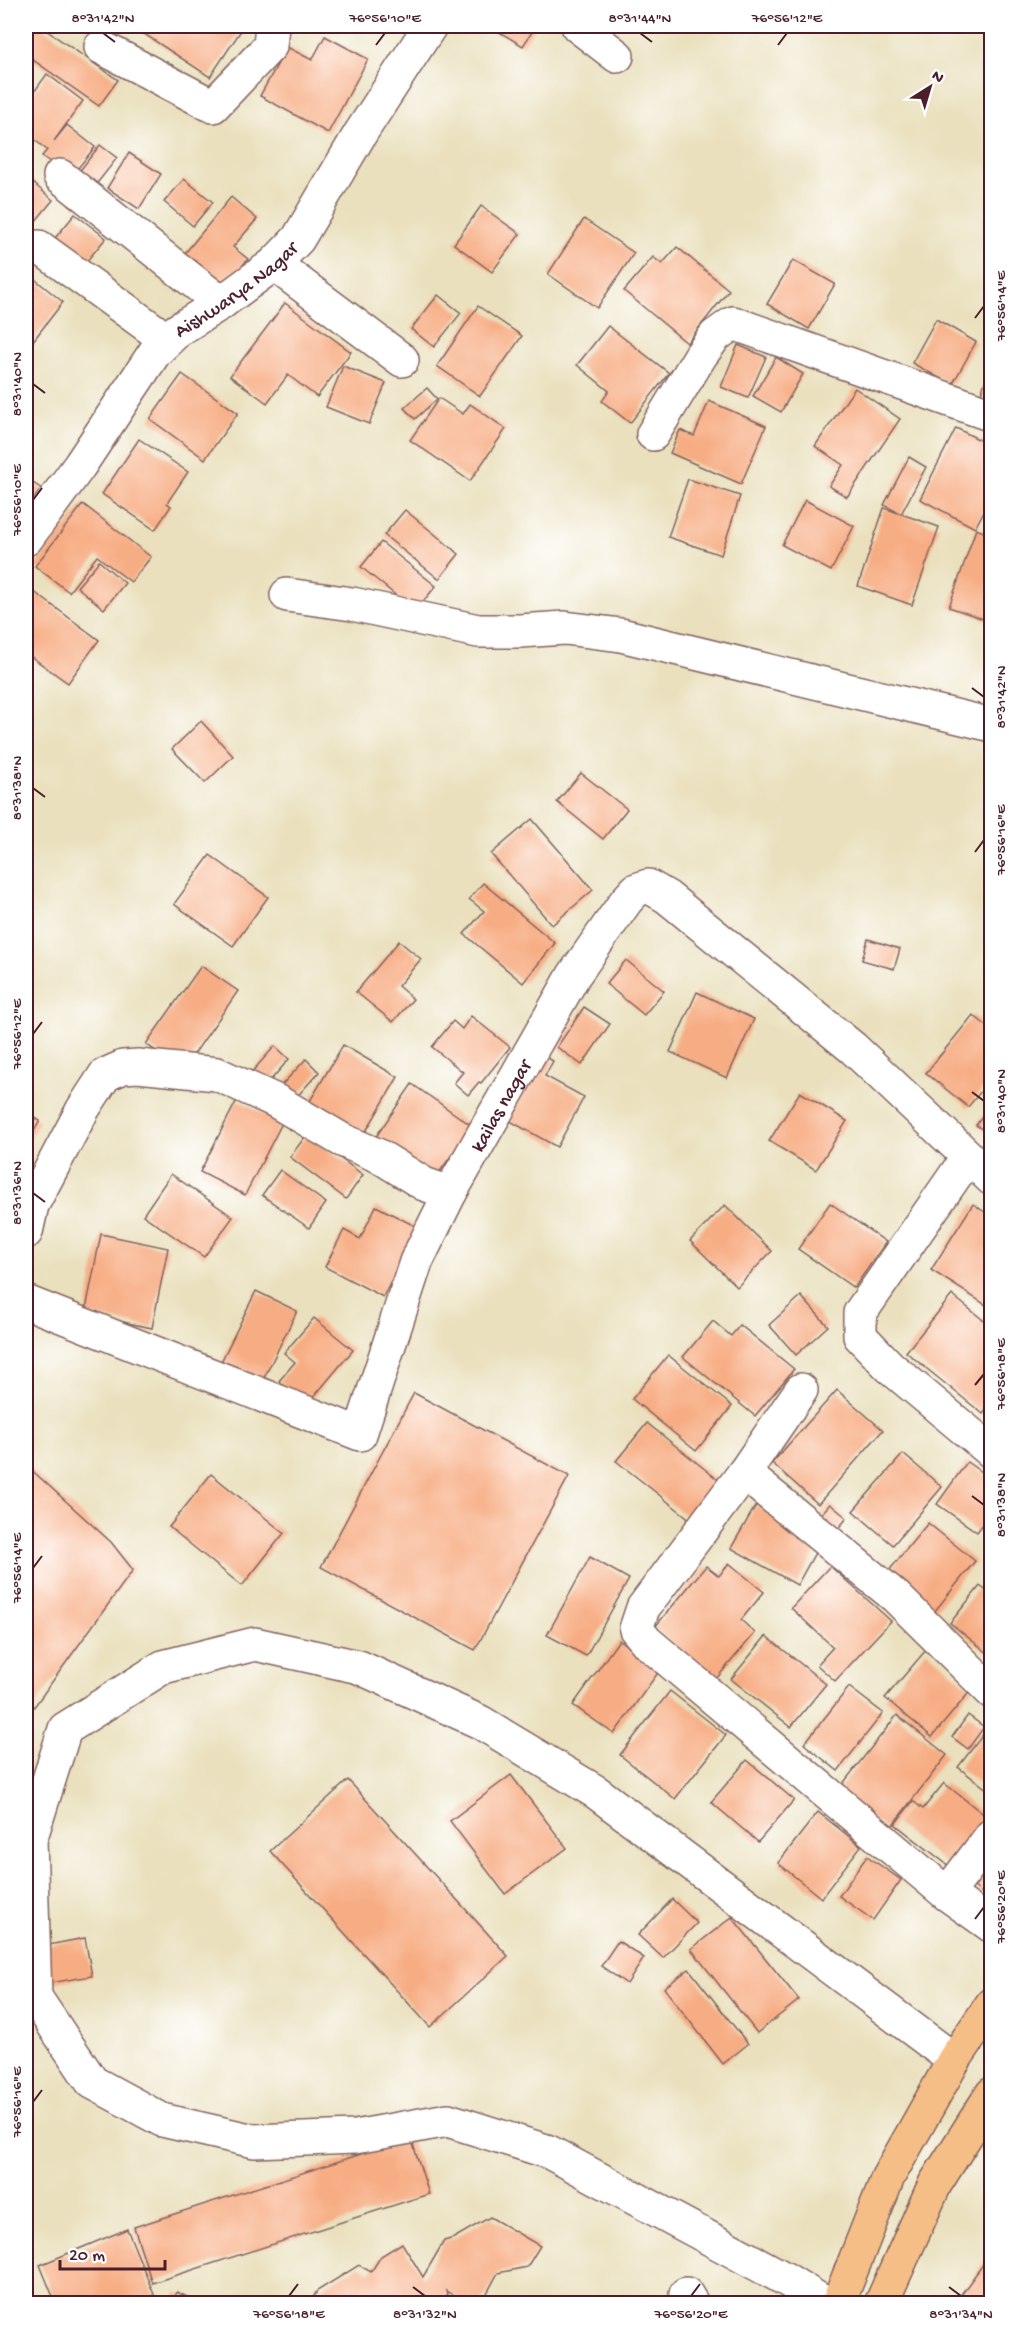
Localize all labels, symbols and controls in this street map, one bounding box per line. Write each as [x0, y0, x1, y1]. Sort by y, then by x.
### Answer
text: 8°31'42"N [71, 10, 135, 28]
text: 76°56'10"E [348, 10, 421, 28]
text: 8°31'44"N [609, 10, 672, 28]
text: 76°56'12"E [751, 10, 823, 28]
north arrow [900, 57, 960, 117]
text: N [927, 67, 947, 89]
street label: Aishwarya Nagar [171, 237, 306, 344]
text: 76°56'14"E [993, 270, 1011, 342]
text: 8°31'40"N [9, 352, 27, 416]
text: 76°56'10"E [9, 464, 27, 537]
text: 8°31'42"N [993, 665, 1011, 729]
text: 8°31'38"N [9, 755, 27, 820]
text: 76°56'16"E [993, 804, 1011, 876]
text: 76°56'12"E [9, 998, 27, 1070]
street label: kailas nagar [468, 1055, 539, 1157]
text: 8°31'40"N [993, 1069, 1011, 1133]
text: 8°31'36"N [9, 1161, 27, 1225]
text: 76°56'18"E [993, 1338, 1011, 1411]
text: 8°31'38"N [993, 1472, 1011, 1537]
text: 76°56'14"E [9, 1532, 27, 1604]
text: 76°56'20"E [993, 1870, 1011, 1944]
text: 76°56'16"E [9, 2066, 27, 2138]
scale bar [60, 2233, 165, 2271]
text: 20 m [69, 2246, 105, 2267]
text: 76°56'18"E [252, 2306, 325, 2324]
text: 8°31'32"N [393, 2306, 457, 2324]
text: 76°56'20"E [654, 2306, 728, 2324]
text: 8°31'34"N [929, 2306, 993, 2324]

